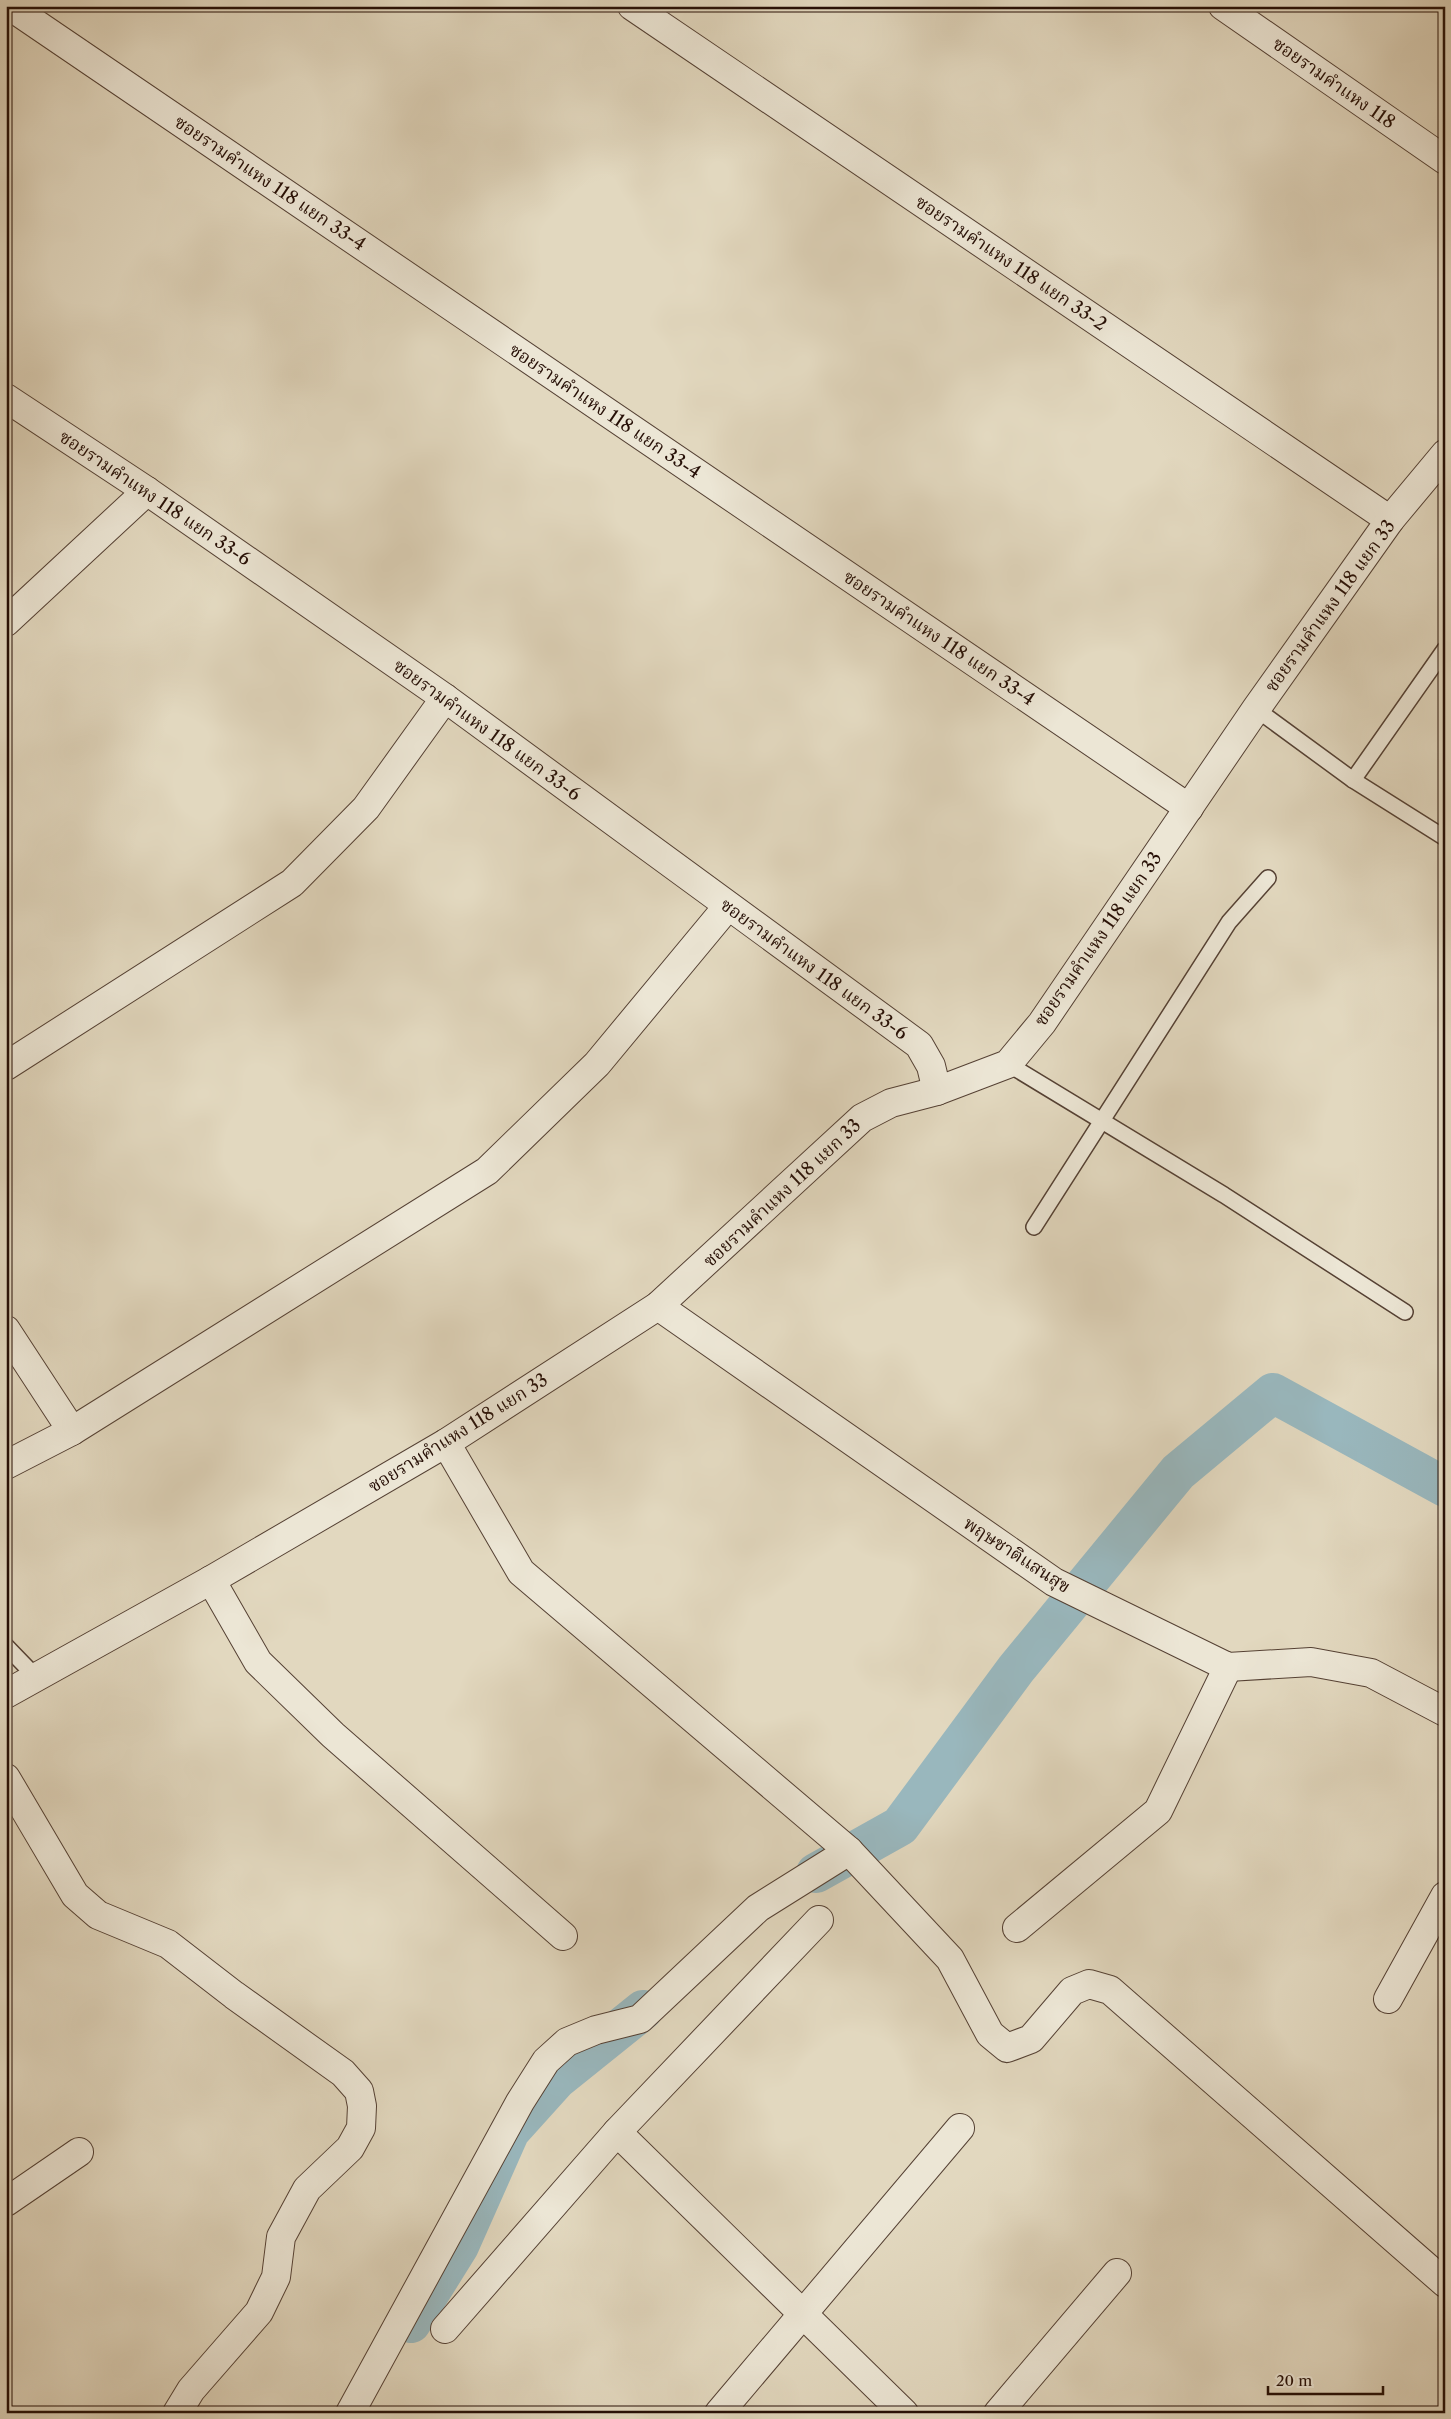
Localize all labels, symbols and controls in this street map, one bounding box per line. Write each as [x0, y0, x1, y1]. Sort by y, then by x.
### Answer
street label: ซอยรามคำแหง 118 [1268, 33, 1400, 133]
street label: ซอยรามคำแหง 118 แยก 33-4 [170, 111, 370, 255]
street label: ซอยรามคำแหง 118 แยก 33-2 [911, 191, 1111, 335]
street label: ซอยรามคำแหง 118 แยก 33-4 [505, 339, 705, 483]
street label: ซอยรามคำแหง 118 แยก 33-6 [55, 426, 255, 570]
street label: ซอยรามคำแหง 118 แยก 33 [1260, 516, 1400, 696]
street label: ซอยรามคำแหง 118 แยก 33-4 [839, 566, 1039, 710]
street label: ซอยรามคำแหง 118 แยก 33-6 [389, 655, 585, 805]
street label: ซอยรามคำแหง 118 แยก 33 [1029, 848, 1167, 1030]
street label: ซอยรามคำแหง 118 แยก 33-6 [716, 894, 912, 1044]
street label: ซอยรามคำแหง 118 แยก 33 [699, 1114, 865, 1272]
street label: ซอยรามคำแหง 118 แยก 33 [364, 1369, 552, 1497]
street label: พฤษชาติแสนสุข [959, 1512, 1075, 1599]
scale bar [1268, 2364, 1384, 2396]
text: 20 m [1276, 2371, 1312, 2390]

